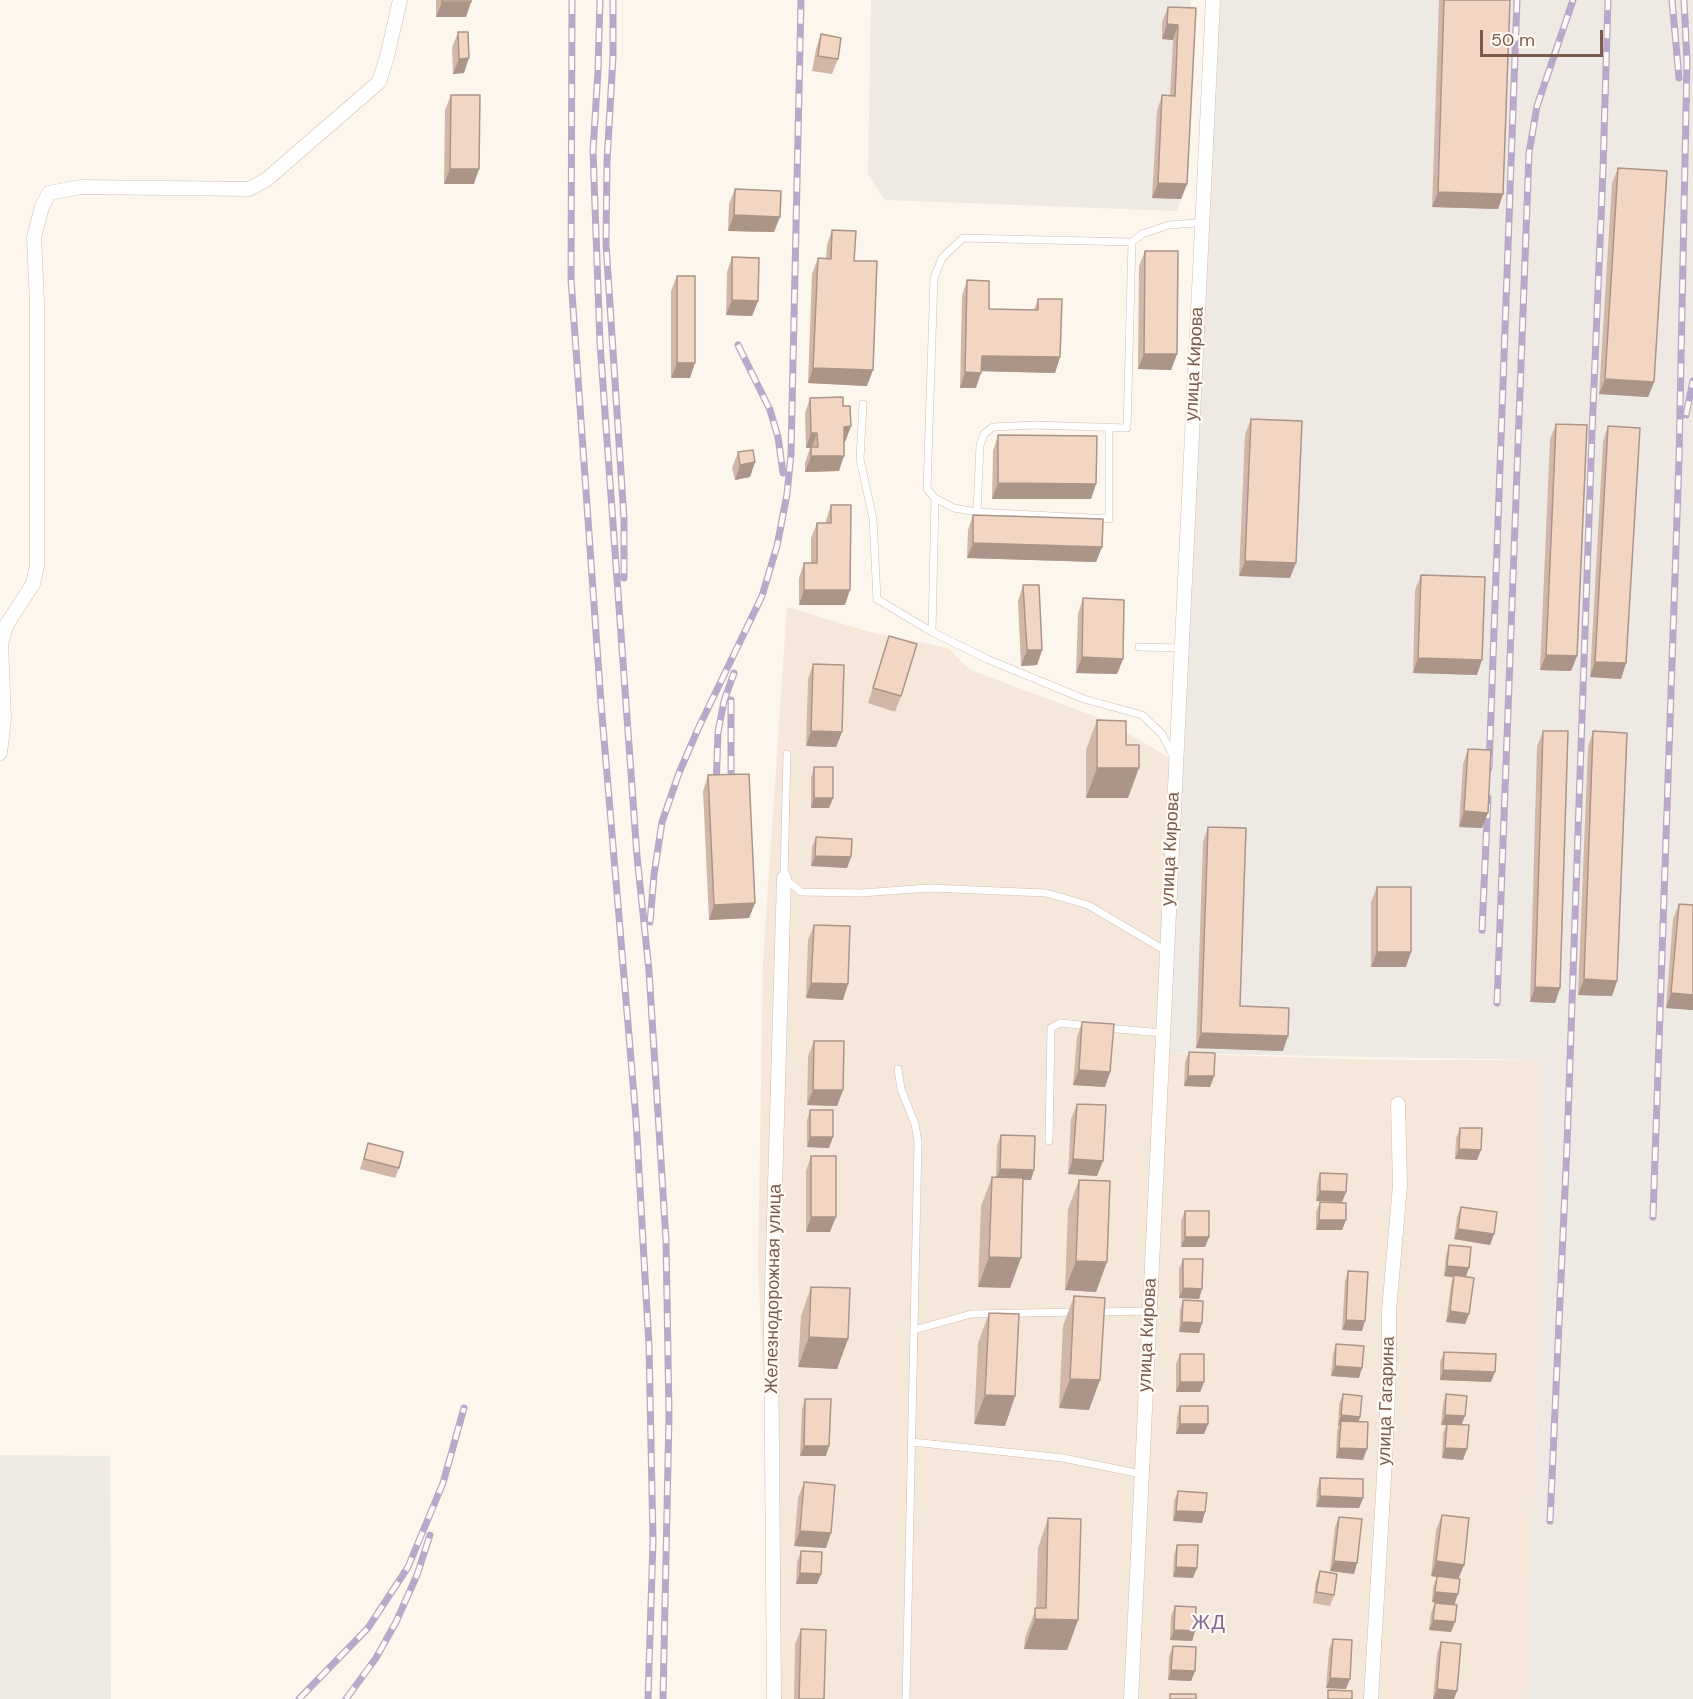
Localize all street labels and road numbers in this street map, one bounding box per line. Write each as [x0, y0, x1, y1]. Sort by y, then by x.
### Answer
street label: улица Кирова [1181, 306, 1209, 422]
street label: улица Кирова [1157, 791, 1185, 907]
street label: Железнодорожная улица [761, 1184, 787, 1394]
street label: улица Кирова [1134, 1277, 1162, 1393]
street label: улица Гагарина [1374, 1336, 1400, 1466]

